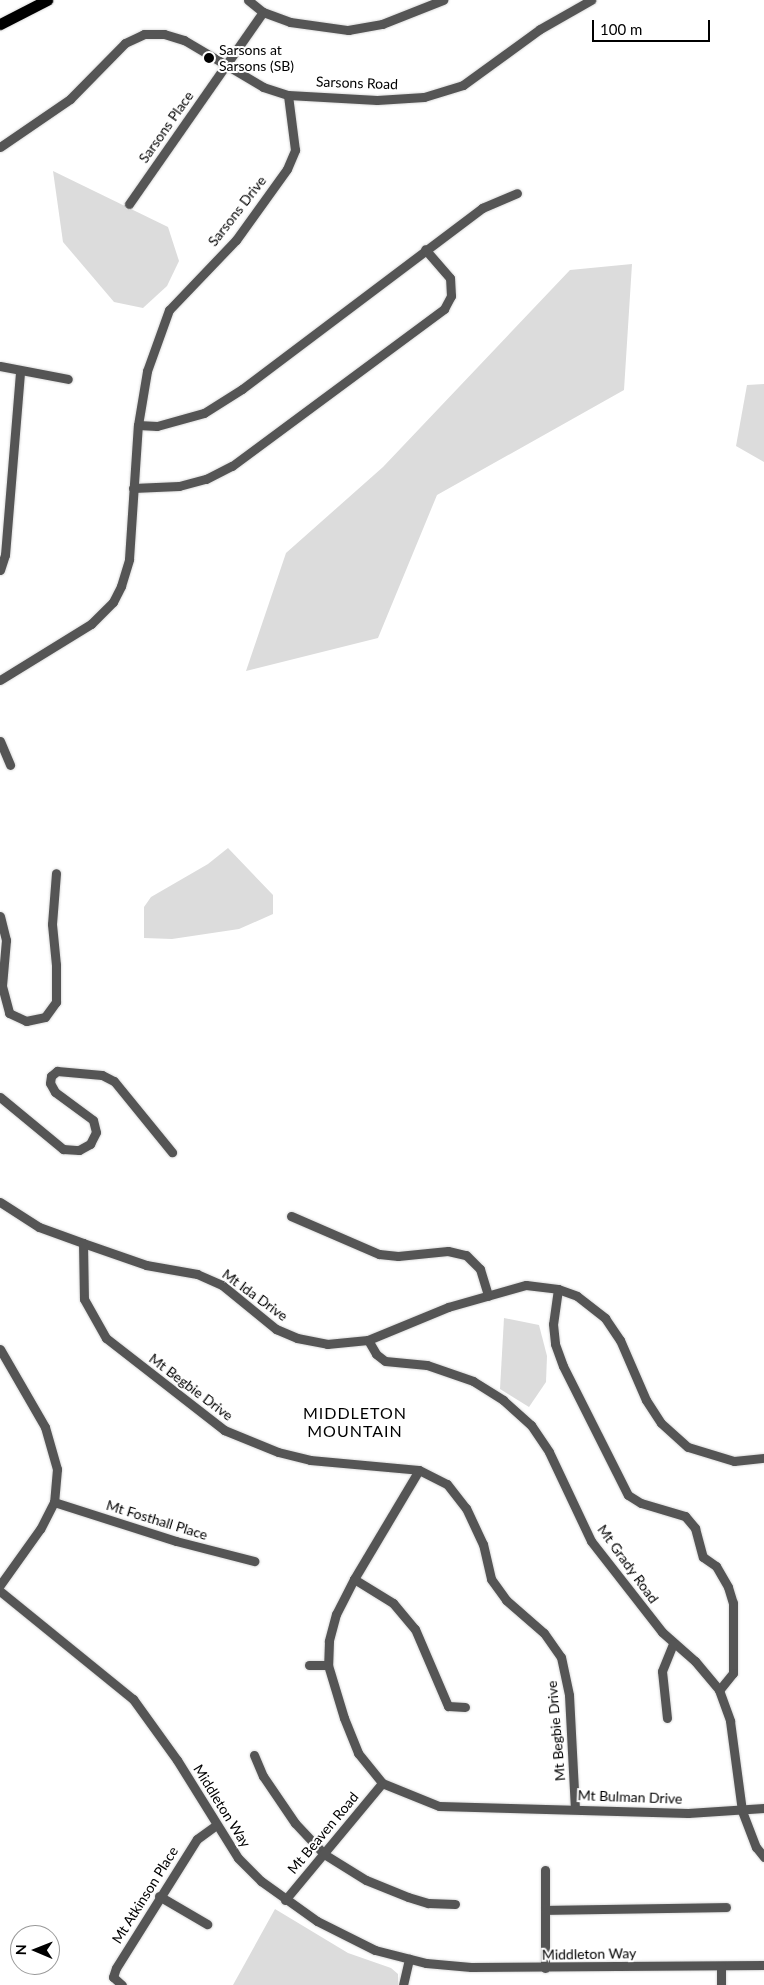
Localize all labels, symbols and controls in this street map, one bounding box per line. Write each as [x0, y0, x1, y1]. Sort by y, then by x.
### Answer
scale bar [594, 10, 712, 42]
text: 100 m [600, 20, 642, 38]
place label: Sarsons at Sarsons (SB) [219, 42, 294, 74]
marker: Sarsons at Sarsons (SB) [203, 52, 215, 64]
street label: Sarsons Road [316, 73, 398, 93]
street label: Sarsons Place [135, 88, 197, 166]
street label: Sarsons Drive [204, 173, 270, 249]
street label: Mt Ida Drive [219, 1266, 291, 1324]
street label: Mt Begbie Drive [146, 1350, 236, 1424]
district label: MIDDLETON MOUNTAIN [302, 1403, 408, 1441]
street label: Mt Fosthall Place [104, 1497, 210, 1543]
street label: Mt Grady Road [594, 1521, 662, 1607]
street label: Mt Begbie Drive [543, 1680, 569, 1782]
street label: Middleton Way [190, 1761, 254, 1851]
street label: Mt Bulman Drive [577, 1787, 683, 1807]
street label: Mt Beaven Road [284, 1789, 362, 1877]
street label: Mt Atkinson Place [108, 1843, 182, 1947]
north arrow [10, 1925, 60, 1975]
text: N [12, 1944, 29, 1955]
street label: Middleton Way [542, 1945, 636, 1963]

